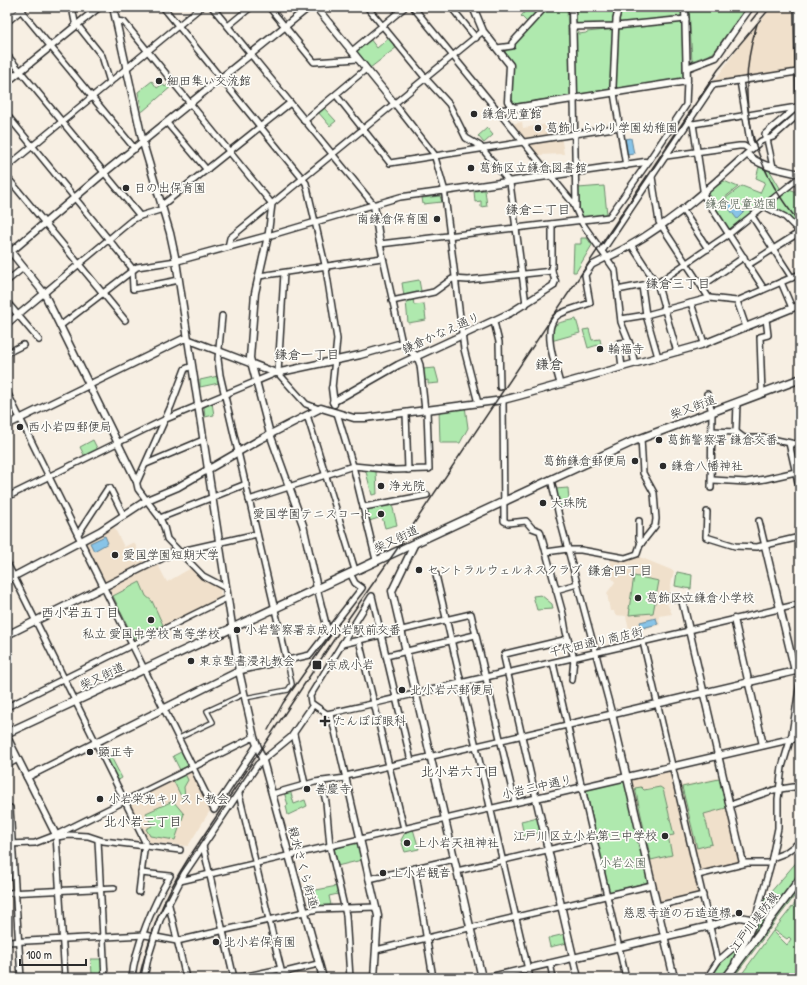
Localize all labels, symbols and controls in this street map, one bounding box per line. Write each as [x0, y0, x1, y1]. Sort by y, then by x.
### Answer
place label: 細田集い交流館 [167, 72, 251, 89]
marker: 細田集い交流館 [154, 76, 164, 86]
place label: 鎌倉児童館 [482, 105, 542, 122]
marker: 鎌倉児童館 [469, 109, 479, 119]
place label: 葛飾しらゆり学園幼稚園 [546, 119, 678, 136]
marker: 葛飾しらゆり学園幼稚園 [533, 123, 543, 133]
place label: 葛飾区立鎌倉図書館 [479, 159, 587, 176]
marker: 葛飾区立鎌倉図書館 [466, 163, 476, 173]
place label: 日の出保育園 [134, 179, 206, 196]
marker: 日の出保育園 [121, 183, 131, 193]
park label: 鎌倉児童遊園 [705, 195, 777, 212]
district label: 鎌倉二丁目 [505, 200, 571, 218]
place label: 南鎌倉保育園 [357, 210, 429, 227]
marker: 南鎌倉保育園 [432, 214, 442, 224]
district label: 鎌倉三丁目 [645, 274, 711, 292]
street label: 鎌倉かなえ通り [399, 308, 483, 357]
place label: 輪福寺 [608, 340, 644, 357]
marker: 輪福寺 [595, 344, 605, 354]
district label: 鎌倉一丁目 [274, 345, 340, 363]
district label: 鎌倉 [535, 354, 563, 373]
street label: 柴又街道 [667, 390, 718, 423]
place label: 西小岩四郵便局 [28, 418, 112, 435]
marker: 西小岩四郵便局 [15, 422, 25, 432]
place label: 葛飾警察署 鎌倉交番 [667, 431, 778, 448]
marker: 葛飾警察署 鎌倉交番 [654, 435, 664, 445]
place label: 葛飾鎌倉郵便局 [543, 452, 627, 469]
marker: 葛飾鎌倉郵便局 [630, 456, 640, 466]
place label: 鎌倉八幡神社 [671, 457, 743, 474]
marker: 鎌倉八幡神社 [658, 461, 668, 471]
place label: 浄光院 [389, 477, 425, 494]
marker: 浄光院 [376, 481, 386, 491]
place label: 大珠院 [551, 494, 587, 511]
marker: 大珠院 [538, 498, 548, 508]
place label: 愛国学園テニスコート [253, 505, 373, 522]
marker: 愛国学園テニスコート [376, 509, 386, 519]
street label: 柴又街道 [370, 521, 421, 556]
place label: 愛国学園短期大学 [123, 546, 219, 563]
marker: 愛国学園短期大学 [110, 550, 120, 560]
place label: セントラルウェルネスクラブ [427, 561, 582, 578]
district label: 鎌倉四丁目 [587, 561, 653, 579]
marker: セントラルウェルネスクラブ [414, 565, 424, 575]
place label: 葛飾区立鎌倉小学校 [646, 589, 754, 606]
marker: 葛飾区立鎌倉小学校 [633, 593, 643, 603]
district label: 西小岩五丁目 [41, 603, 119, 621]
marker: 私立 愛国中学校 高等学校 [146, 615, 156, 625]
place label: 小岩警察署京成小岩駅前交番 [245, 621, 401, 638]
street label: 千代田通り商店街 [547, 622, 645, 661]
place label: 私立 愛国中学校 高等学校 [82, 625, 220, 642]
marker: 小岩警察署京成小岩駅前交番 [232, 625, 242, 635]
place label: 東京聖書浸礼教会 [199, 652, 295, 669]
marker: 東京聖書浸礼教会 [186, 656, 196, 666]
place label: 京成小岩 [326, 656, 374, 673]
street label: 柴又街道 [76, 658, 127, 693]
marker: 京成小岩 [311, 659, 323, 671]
place label: 北小岩六郵便局 [410, 681, 494, 698]
marker: 北小岩六郵便局 [397, 685, 407, 695]
place label: たんぽぽ眼科 [334, 712, 406, 729]
marker: たんぽぽ眼科 [319, 715, 331, 727]
place label: 顕正寺 [98, 743, 134, 760]
marker: 顕正寺 [85, 747, 95, 757]
district label: 北小岩六丁目 [421, 762, 499, 780]
street label: 小岩三中通り [500, 770, 574, 803]
place label: 善慶寺 [315, 780, 351, 797]
marker: 善慶寺 [302, 784, 312, 794]
place label: 小岩栄光キリスト教会 [108, 790, 229, 807]
marker: 小岩栄光キリスト教会 [95, 794, 105, 804]
district label: 北小岩二丁目 [104, 812, 182, 830]
street label: 親水さくら街道 [284, 824, 323, 910]
place label: 江戸川区立小岩第三中学校 [513, 827, 657, 844]
marker: 江戸川区立小岩第三中学校 [660, 831, 670, 841]
place label: 上小岩天祖神社 [415, 834, 499, 851]
marker: 上小岩天祖神社 [402, 838, 412, 848]
park label: 小岩公園 [599, 854, 647, 871]
place label: 上小岩観音 [391, 864, 451, 881]
marker: 上小岩観音 [378, 868, 388, 878]
street label: 江戸川堤防線 [725, 888, 782, 956]
place label: 慈恩寺道の石造道標 [623, 904, 731, 921]
marker: 慈恩寺道の石造道標 [734, 908, 744, 918]
place label: 北小岩保育園 [224, 933, 296, 950]
marker: 北小岩保育園 [211, 937, 221, 947]
scale bar [20, 941, 86, 967]
text: 100 m [26, 946, 52, 963]

